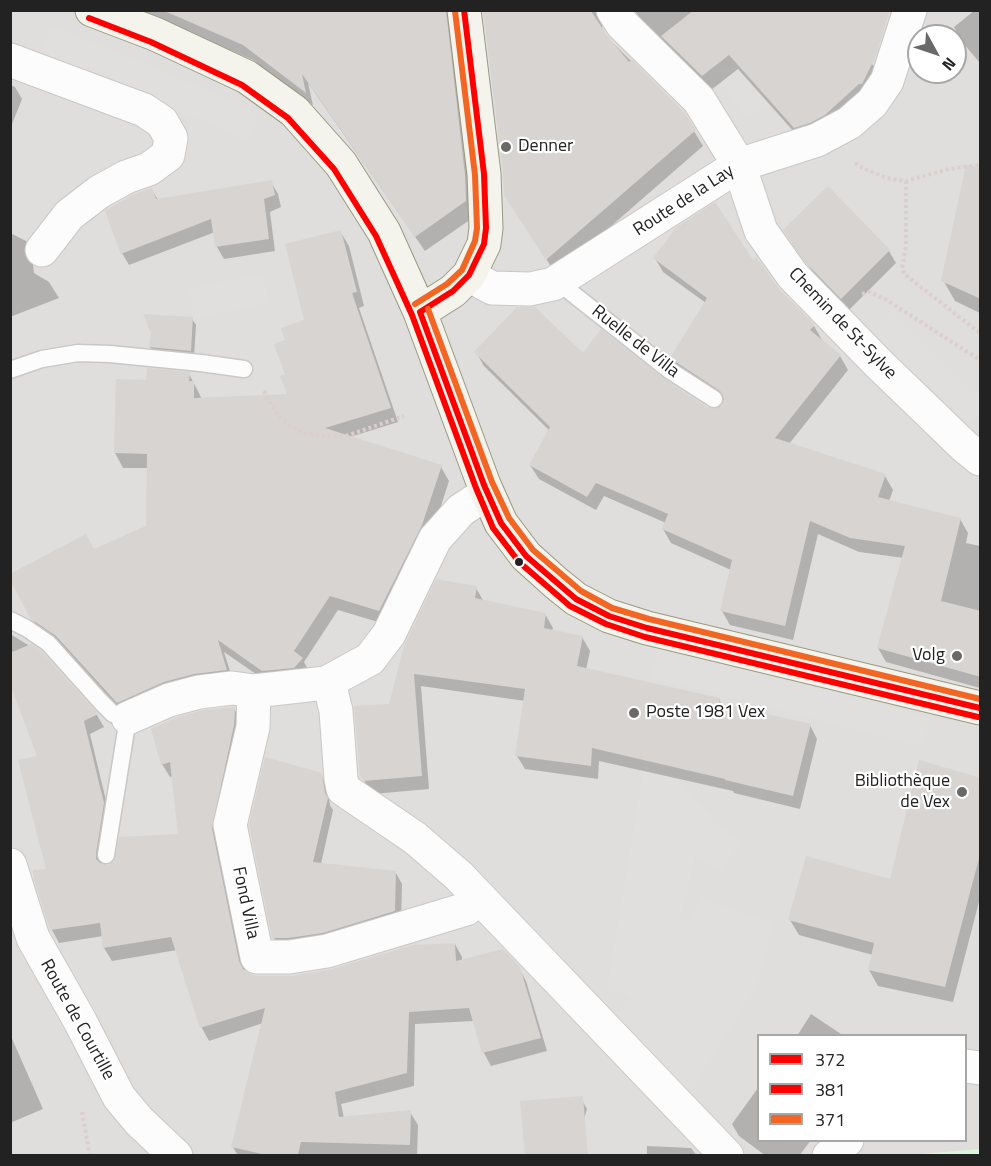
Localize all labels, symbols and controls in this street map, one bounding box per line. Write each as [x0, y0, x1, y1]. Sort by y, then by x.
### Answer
north arrow [907, 24, 967, 84]
text: N [936, 52, 962, 76]
place label: Denner [518, 136, 573, 158]
marker: Denner [499, 140, 513, 154]
street label: Route de la Lay [630, 161, 738, 241]
street label: Chemin de St-Sylve [783, 264, 901, 384]
street label: Ruelle de Villa [587, 301, 683, 383]
unlabelled marker [513, 556, 525, 568]
place label: Volg [912, 645, 945, 667]
marker: Volg [950, 649, 964, 663]
place label: Poste 1981 Vex [646, 702, 765, 724]
marker: Poste 1981 Vex [627, 706, 641, 720]
place label: Bibliothèque de Vex [855, 771, 950, 814]
marker: Bibliothèque de Vex [955, 785, 969, 799]
street label: Fond Villa [227, 865, 263, 941]
street label: Route de Courtille [35, 956, 119, 1084]
legend [757, 1034, 967, 1142]
text: 372 [815, 1046, 845, 1073]
text: 381 [815, 1076, 845, 1103]
text: 371 [815, 1106, 845, 1133]

